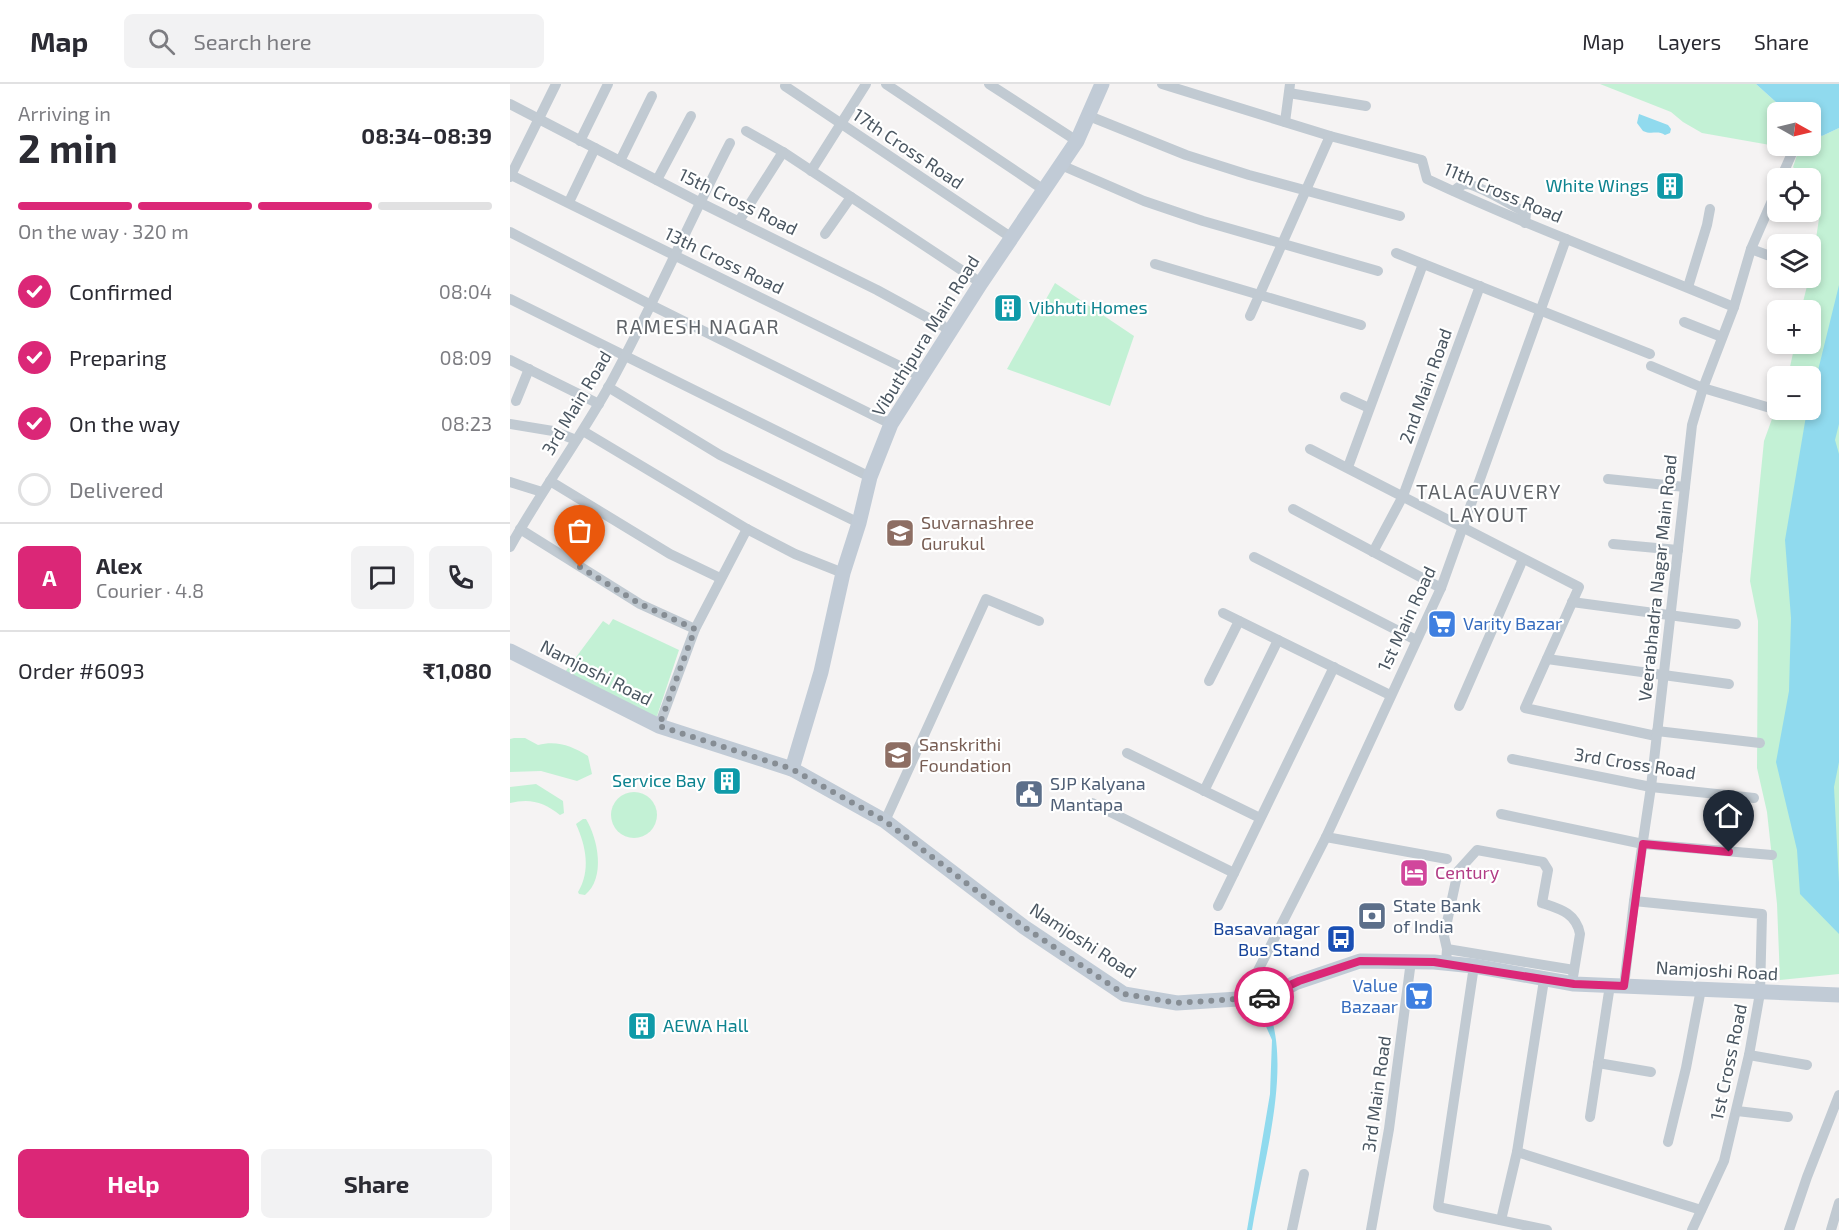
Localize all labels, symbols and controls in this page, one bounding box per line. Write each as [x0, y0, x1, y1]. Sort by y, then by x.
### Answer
search box [124, 14, 544, 68]
text: Map [30, 24, 88, 58]
icon: search [145, 25, 178, 58]
text: Search here [193, 28, 312, 54]
text: Map [1582, 29, 1624, 54]
text: Layers [1657, 29, 1721, 54]
text: Share [1754, 29, 1809, 54]
text: Arriving in [18, 101, 111, 125]
north arrow [1767, 102, 1821, 156]
map controls [1767, 102, 1821, 420]
street label: 17th Cross Road [849, 103, 968, 193]
text: 08:34–08:39 [361, 122, 492, 148]
text: 2 min [18, 124, 118, 171]
street label: 11th Cross Road [1441, 157, 1566, 227]
street label: 15th Cross Road [675, 163, 801, 239]
button: locate [1767, 168, 1821, 222]
building icon: White Wings [1654, 170, 1686, 202]
place label: White Wings [1546, 174, 1649, 196]
text: On the way · 320 m [18, 219, 189, 243]
street label: 13th Cross Road [661, 222, 788, 298]
button: layers [1767, 234, 1821, 288]
street label: Vibuthipura Main Road [867, 251, 984, 420]
icon: check [18, 275, 51, 308]
text: Confirmed [69, 278, 173, 304]
text: 08:04 [439, 279, 492, 303]
building icon: Vibhuti Homes [992, 292, 1024, 324]
place label: Vibhuti Homes [1029, 296, 1148, 318]
button: + [1767, 300, 1821, 354]
district label: RAMESH NAGAR [616, 314, 780, 338]
street label: 2nd Main Road [1394, 325, 1456, 446]
icon: check [18, 341, 51, 374]
text: Preparing [69, 344, 167, 370]
text: 08:09 [440, 345, 492, 369]
street label: 3rd Main Road [536, 346, 616, 458]
button: − [1767, 366, 1821, 420]
icon: check [18, 407, 51, 440]
text: On the way [69, 410, 180, 436]
text: 08:23 [441, 411, 492, 435]
street label: Veerabhadra Nagar Main Road [1633, 453, 1681, 702]
text: Delivered [69, 476, 164, 502]
district label: TALACAUVERY LAYOUT [1416, 479, 1562, 526]
pin [554, 505, 605, 567]
place label: Suvarnashree Gurukul [921, 511, 1034, 554]
icon: bag [563, 514, 596, 547]
school or university icon: Suvarnashree Gurukul [884, 517, 916, 549]
button: chat [351, 546, 414, 609]
button: phone [429, 546, 492, 609]
text: Alex [96, 552, 142, 578]
street label: 1st Main Road [1372, 563, 1440, 675]
text: A [42, 564, 57, 590]
text: Courier · 4.8 [96, 578, 204, 602]
supermarket icon: Varity Bazar [1426, 608, 1458, 640]
place label: Varity Bazar [1463, 612, 1562, 634]
street label: Namjoshi Road [537, 634, 656, 710]
text: Order #6093 [18, 657, 145, 683]
text: ₹1,080 [423, 657, 492, 683]
place label: Sanskrithi Foundation [919, 733, 1012, 776]
school or university icon: Sanskrithi Foundation [882, 739, 914, 771]
street label: 3rd Cross Road [1573, 743, 1697, 783]
building icon: Service Bay [711, 765, 743, 797]
place label: Service Bay [612, 769, 706, 791]
place label: SJP Kalyana Mantapa [1050, 772, 1146, 815]
public building icon: SJP Kalyana Mantapa [1013, 778, 1045, 810]
pin [1703, 790, 1754, 852]
icon: home [1712, 799, 1745, 832]
hotel icon: Century [1398, 857, 1430, 889]
place label: Century [1435, 861, 1500, 883]
place label: State Bank of India [1393, 894, 1481, 937]
street label: Namjoshi Road [1026, 898, 1141, 983]
bank icon: State Bank of India [1356, 900, 1388, 932]
place label: Basavanagar Bus Stand [1213, 917, 1320, 960]
bus stop icon: Basavanagar Bus Stand [1325, 923, 1357, 955]
street label: Namjoshi Road [1655, 956, 1779, 984]
courier [1234, 967, 1294, 1027]
place label: Value Bazaar [1341, 974, 1398, 1017]
supermarket icon: Value Bazaar [1403, 980, 1435, 1012]
icon: car [1248, 981, 1281, 1014]
street label: 1st Cross Road [1705, 1002, 1751, 1122]
building icon: AEWA Hall [626, 1010, 658, 1042]
place label: AEWA Hall [663, 1014, 749, 1036]
street label: 3rd Main Road [1357, 1034, 1395, 1154]
button: Help [18, 1149, 249, 1218]
button: Share [261, 1149, 492, 1218]

